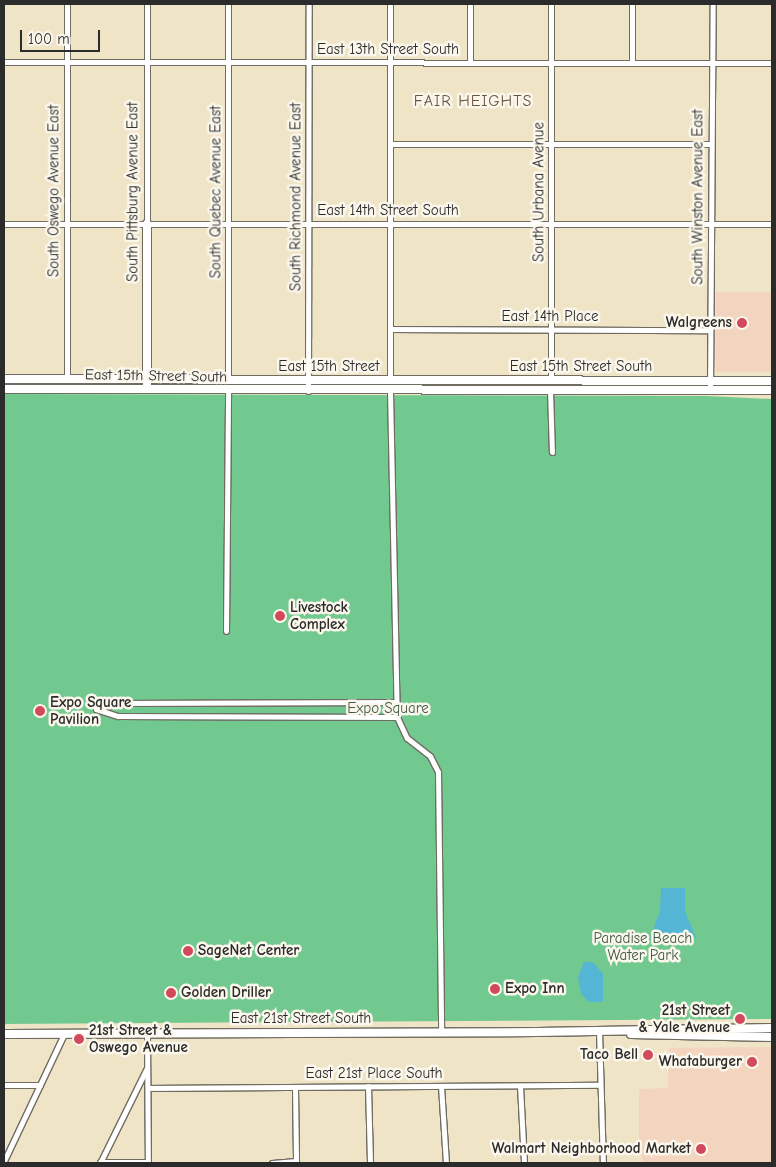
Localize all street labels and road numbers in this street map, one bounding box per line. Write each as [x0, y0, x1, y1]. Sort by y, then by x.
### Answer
street label: East 13th Street South [317, 41, 459, 59]
street label: South Pittsburg Avenue East [124, 102, 142, 282]
street label: South Richmond Avenue East [287, 103, 305, 291]
street label: South Oswego Avenue East [45, 105, 63, 277]
street label: South Quebec Avenue East [207, 106, 225, 278]
street label: South Winston Avenue East [689, 109, 707, 285]
street label: South Urbana Avenue [530, 122, 548, 262]
street label: East 14th Street South [317, 202, 459, 220]
street label: East 14th Place [501, 308, 599, 326]
street label: East 15th Street [278, 358, 380, 376]
street label: East 15th Street South [510, 358, 652, 376]
street label: East 15th Street South [85, 366, 227, 386]
street label: East 21st Street South [231, 1010, 371, 1028]
street label: East 21st Place South [305, 1065, 443, 1083]

